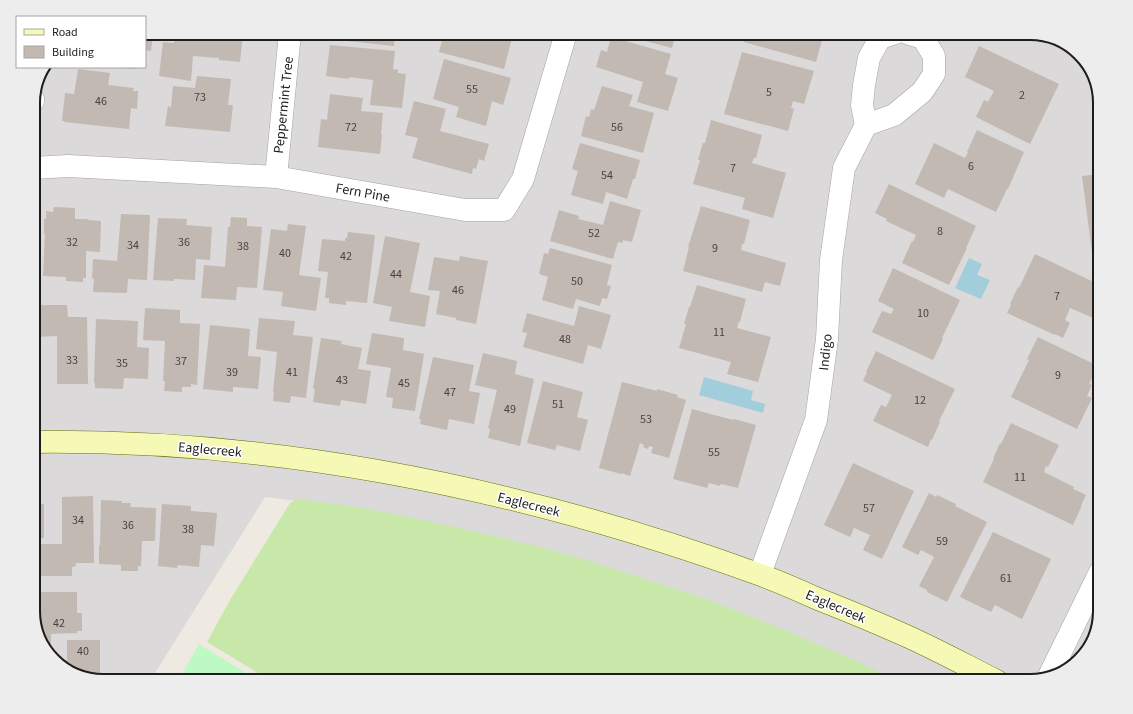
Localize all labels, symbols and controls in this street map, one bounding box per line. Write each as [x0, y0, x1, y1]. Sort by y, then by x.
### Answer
legend [16, 16, 146, 68]
text: Road [52, 24, 78, 41]
text: Building [52, 44, 94, 61]
street label: Peppermint Tree [269, 55, 299, 155]
house number: 55 [466, 81, 478, 98]
house number: 5 [766, 84, 772, 101]
house number: 2 [1019, 87, 1025, 104]
house number: 73 [194, 89, 206, 106]
house number: 46 [95, 93, 107, 110]
house number: 72 [345, 119, 357, 136]
house number: 56 [611, 119, 623, 136]
house number: 6 [968, 158, 974, 175]
house number: 7 [730, 160, 736, 177]
house number: 54 [601, 167, 613, 184]
street label: Fern Pine [334, 178, 392, 208]
house number: 8 [937, 223, 943, 240]
house number: 52 [588, 225, 600, 242]
house number: 32 [66, 234, 78, 251]
house number: 36 [178, 234, 190, 251]
house number: 34 [127, 237, 139, 254]
house number: 38 [237, 238, 249, 255]
house number: 9 [712, 240, 718, 257]
house number: 40 [279, 245, 291, 262]
house number: 42 [340, 248, 352, 265]
house number: 44 [390, 266, 402, 283]
house number: 50 [571, 273, 583, 290]
house number: 46 [452, 282, 464, 299]
house number: 7 [1054, 288, 1060, 305]
house number: 10 [917, 305, 929, 322]
house number: 11 [713, 324, 725, 341]
house number: 48 [559, 331, 571, 348]
street label: Indigo [814, 333, 838, 372]
house number: 33 [66, 352, 78, 369]
house number: 37 [175, 353, 187, 370]
house number: 35 [116, 355, 128, 372]
house number: 39 [226, 364, 238, 381]
house number: 41 [286, 364, 298, 381]
house number: 9 [1055, 367, 1061, 384]
house number: 43 [336, 372, 348, 389]
house number: 45 [398, 375, 410, 392]
house number: 47 [444, 384, 456, 401]
house number: 12 [914, 392, 926, 409]
house number: 51 [552, 396, 564, 413]
house number: 49 [504, 401, 516, 418]
house number: 53 [640, 411, 652, 428]
street label: Eaglecreek [177, 437, 243, 463]
house number: 55 [708, 444, 720, 461]
house number: 11 [1014, 469, 1026, 486]
street label: Eaglecreek [495, 488, 562, 522]
house number: 57 [863, 500, 875, 517]
house number: 34 [72, 512, 84, 529]
house number: 36 [122, 517, 134, 534]
house number: 38 [182, 521, 194, 538]
house number: 59 [936, 533, 948, 550]
house number: 61 [1000, 570, 1012, 587]
street label: Eaglecreek [802, 585, 869, 629]
house number: 42 [53, 615, 65, 632]
house number: 40 [77, 643, 89, 660]

